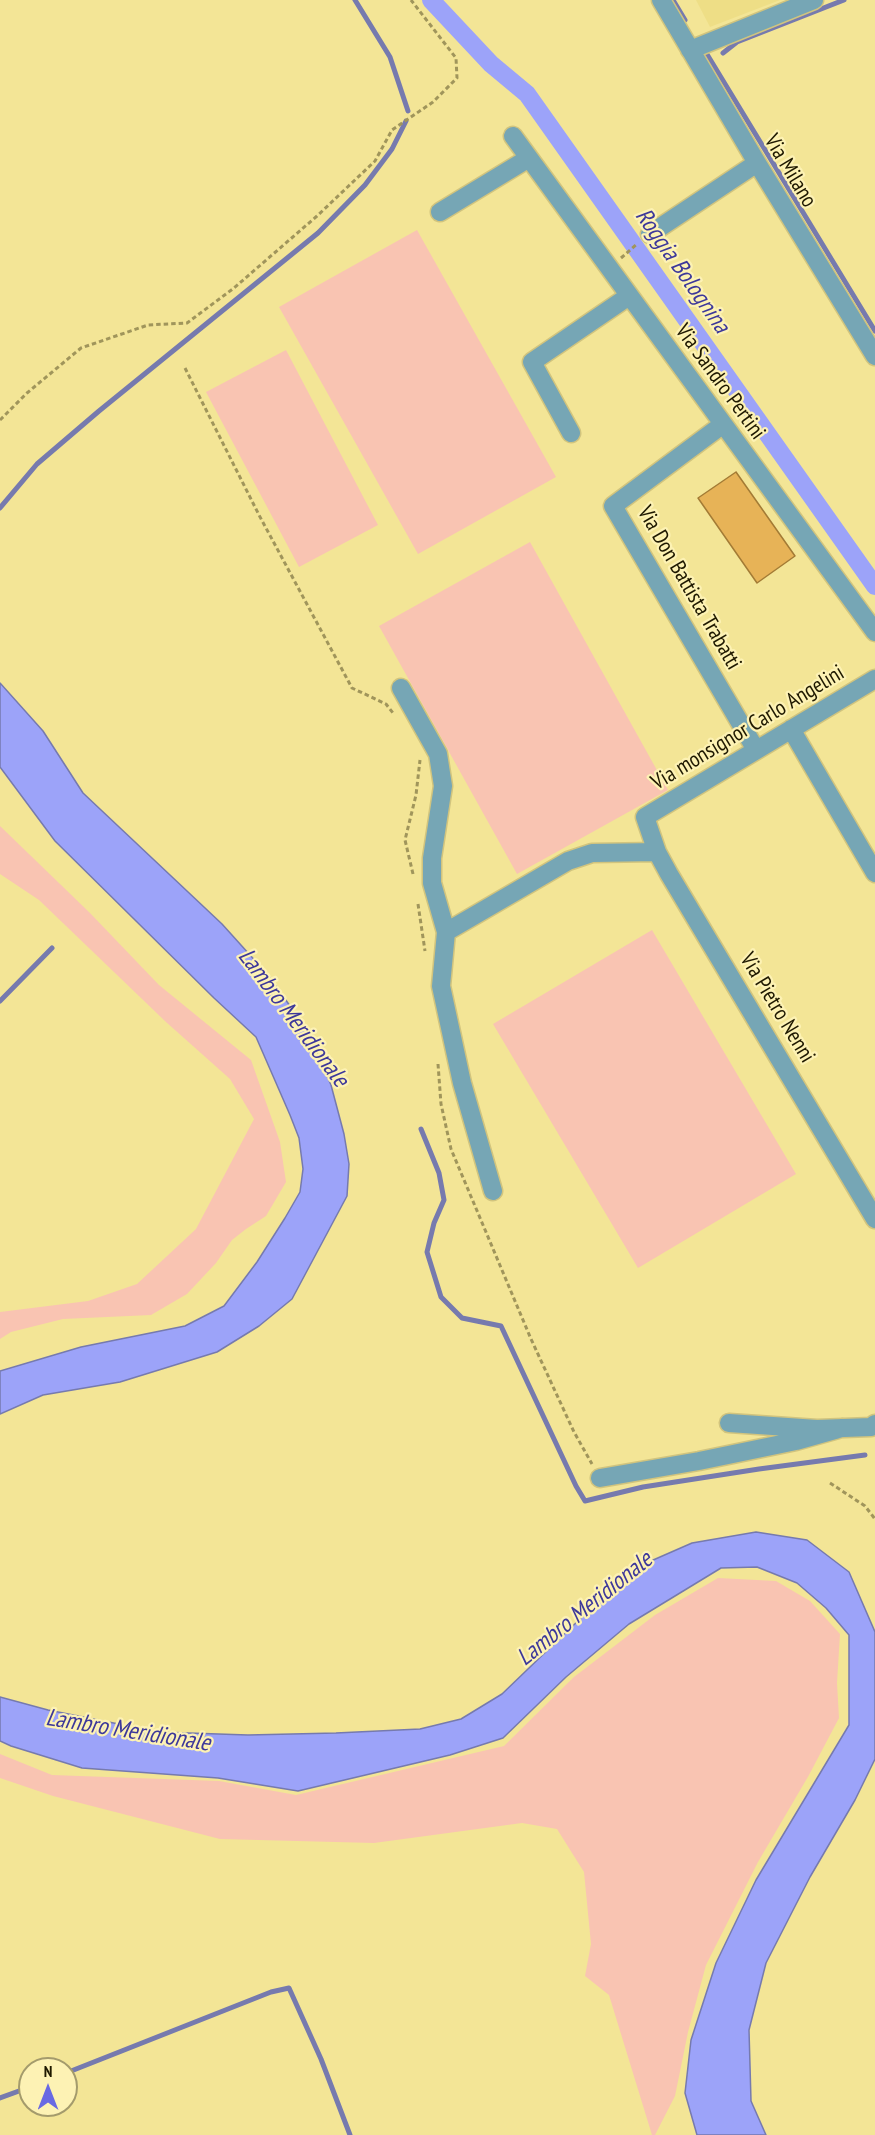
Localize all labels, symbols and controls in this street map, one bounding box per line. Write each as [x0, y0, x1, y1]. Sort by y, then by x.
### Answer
street label: Via Milano [758, 130, 822, 212]
water label: Roggia Bolognina [628, 203, 736, 339]
street label: Via Sandro Pertini [669, 319, 771, 445]
street label: Via Don Battista Trabatti [631, 501, 747, 675]
street label: Via monsignor Carlo Angelini [647, 660, 849, 796]
water label: Lambro Meridionale [232, 943, 354, 1093]
street label: Via Pietro Nenni [734, 948, 820, 1068]
water label: Lambro Meridionale [511, 1546, 659, 1672]
water label: Lambro Meridionale [44, 1704, 212, 1758]
north arrow [18, 2057, 78, 2117]
text: N [44, 2061, 52, 2081]

